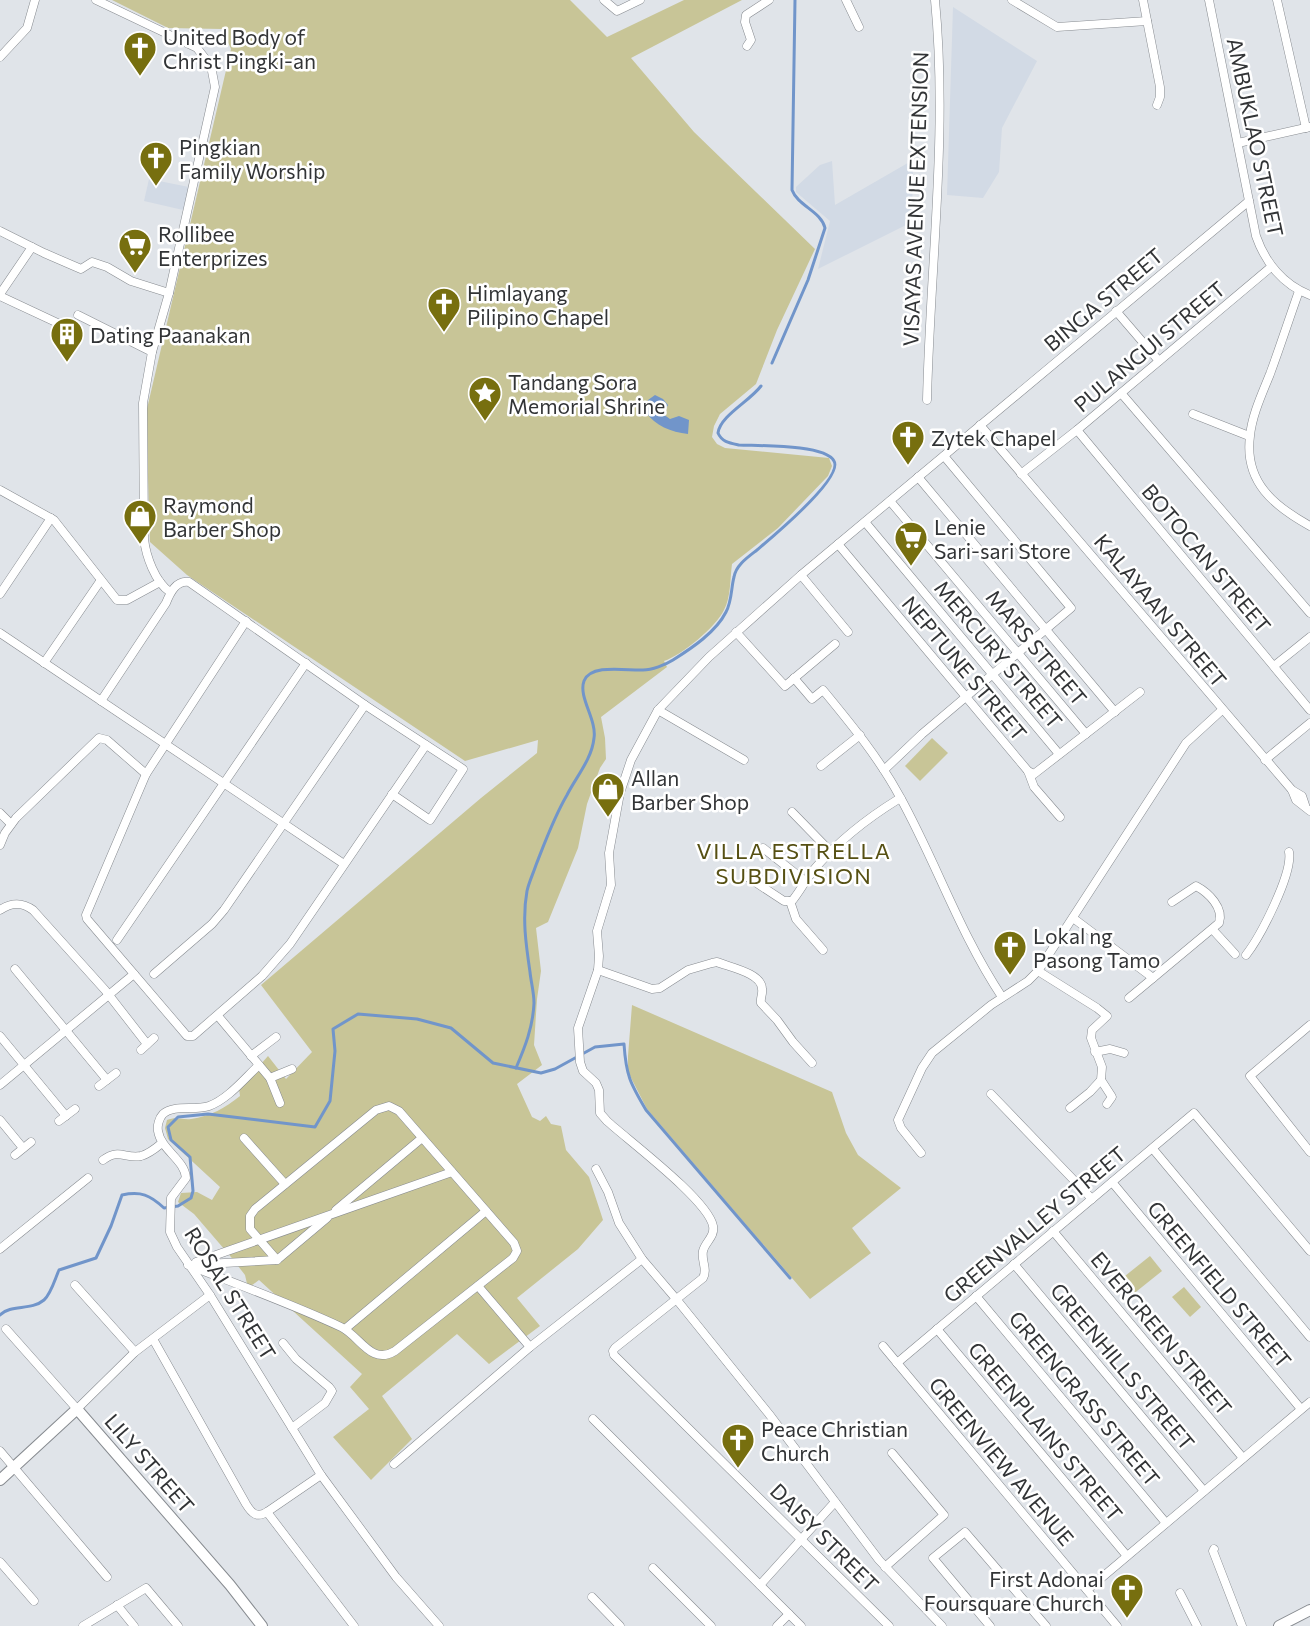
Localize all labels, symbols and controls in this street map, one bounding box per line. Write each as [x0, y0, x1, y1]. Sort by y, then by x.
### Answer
place label: United Body of Christ Pingki-an [163, 24, 316, 73]
church icon: United Body of Christ Pingki-an [122, 30, 158, 77]
street label: AMBUKLAO STREET [1223, 35, 1289, 239]
street label: VISAYAS AVENUE EXTENSION [897, 51, 933, 347]
place label: Pingkian Family Worship [179, 134, 325, 183]
church icon: Pingkian Family Worship [138, 140, 174, 187]
place label: Rollibee Enterprizes [158, 221, 268, 270]
supermarket icon: Rollibee Enterprizes [117, 227, 153, 274]
street label: BINGA STREET [1039, 242, 1167, 356]
street label: PULANGUI STREET [1068, 276, 1230, 416]
place label: Himlayang Pilipino Chapel [467, 280, 609, 329]
church icon: Himlayang Pilipino Chapel [426, 286, 462, 333]
building icon: Dating Paanakan [49, 316, 85, 363]
place label: Dating Paanakan [90, 322, 250, 347]
place label: Tandang Sora Memorial Shrine [508, 369, 665, 418]
place icon: Tandang Sora Memorial Shrine [467, 375, 503, 422]
church icon: Zytek Chapel [890, 419, 926, 466]
place label: Zytek Chapel [931, 425, 1056, 450]
street label: BOTOCAN STREET [1137, 478, 1277, 638]
place label: Raymond Barber Shop [163, 492, 281, 541]
shop icon: Raymond Barber Shop [122, 498, 158, 545]
place label: Lenie Sari-sari Store [934, 514, 1071, 563]
supermarket icon: Lenie Sari-sari Store [893, 520, 929, 567]
street label: KALAYAAN STREET [1090, 528, 1232, 692]
street label: MERCURY STREET [930, 575, 1068, 733]
street label: MARS STREET [981, 584, 1093, 710]
street label: NEPTUNE STREET [897, 591, 1033, 745]
place label: Allan Barber Shop [631, 765, 749, 814]
shop icon: Allan Barber Shop [590, 771, 626, 818]
district label: VILLA ESTRELLA SUBDIVISION [697, 837, 891, 889]
place label: Lokal ng Pasong Tamo [1033, 923, 1160, 972]
church icon: Lokal ng Pasong Tamo [992, 929, 1028, 976]
street label: GREENVALLEY STREET [938, 1141, 1130, 1307]
street label: GREENFIELD STREET [1143, 1196, 1297, 1372]
street label: ROSAL STREET [180, 1222, 282, 1364]
street label: EVERGREEN STREET [1086, 1246, 1238, 1420]
street label: GREENHILLS STREET [1046, 1277, 1200, 1455]
street label: GREENGRASS STREET [1004, 1305, 1166, 1491]
street label: GREENPLAINS STREET [964, 1336, 1128, 1526]
street label: GREENVIEW AVENUE [924, 1372, 1080, 1550]
street label: LILY STREET [100, 1408, 200, 1518]
place label: Peace Christian Church [761, 1416, 908, 1465]
church icon: Peace Christian Church [720, 1422, 756, 1469]
street label: DAISY STREET [766, 1478, 884, 1596]
place label: First Adonai Foursquare Church [924, 1566, 1104, 1615]
church icon: First Adonai Foursquare Church [1109, 1572, 1145, 1619]

